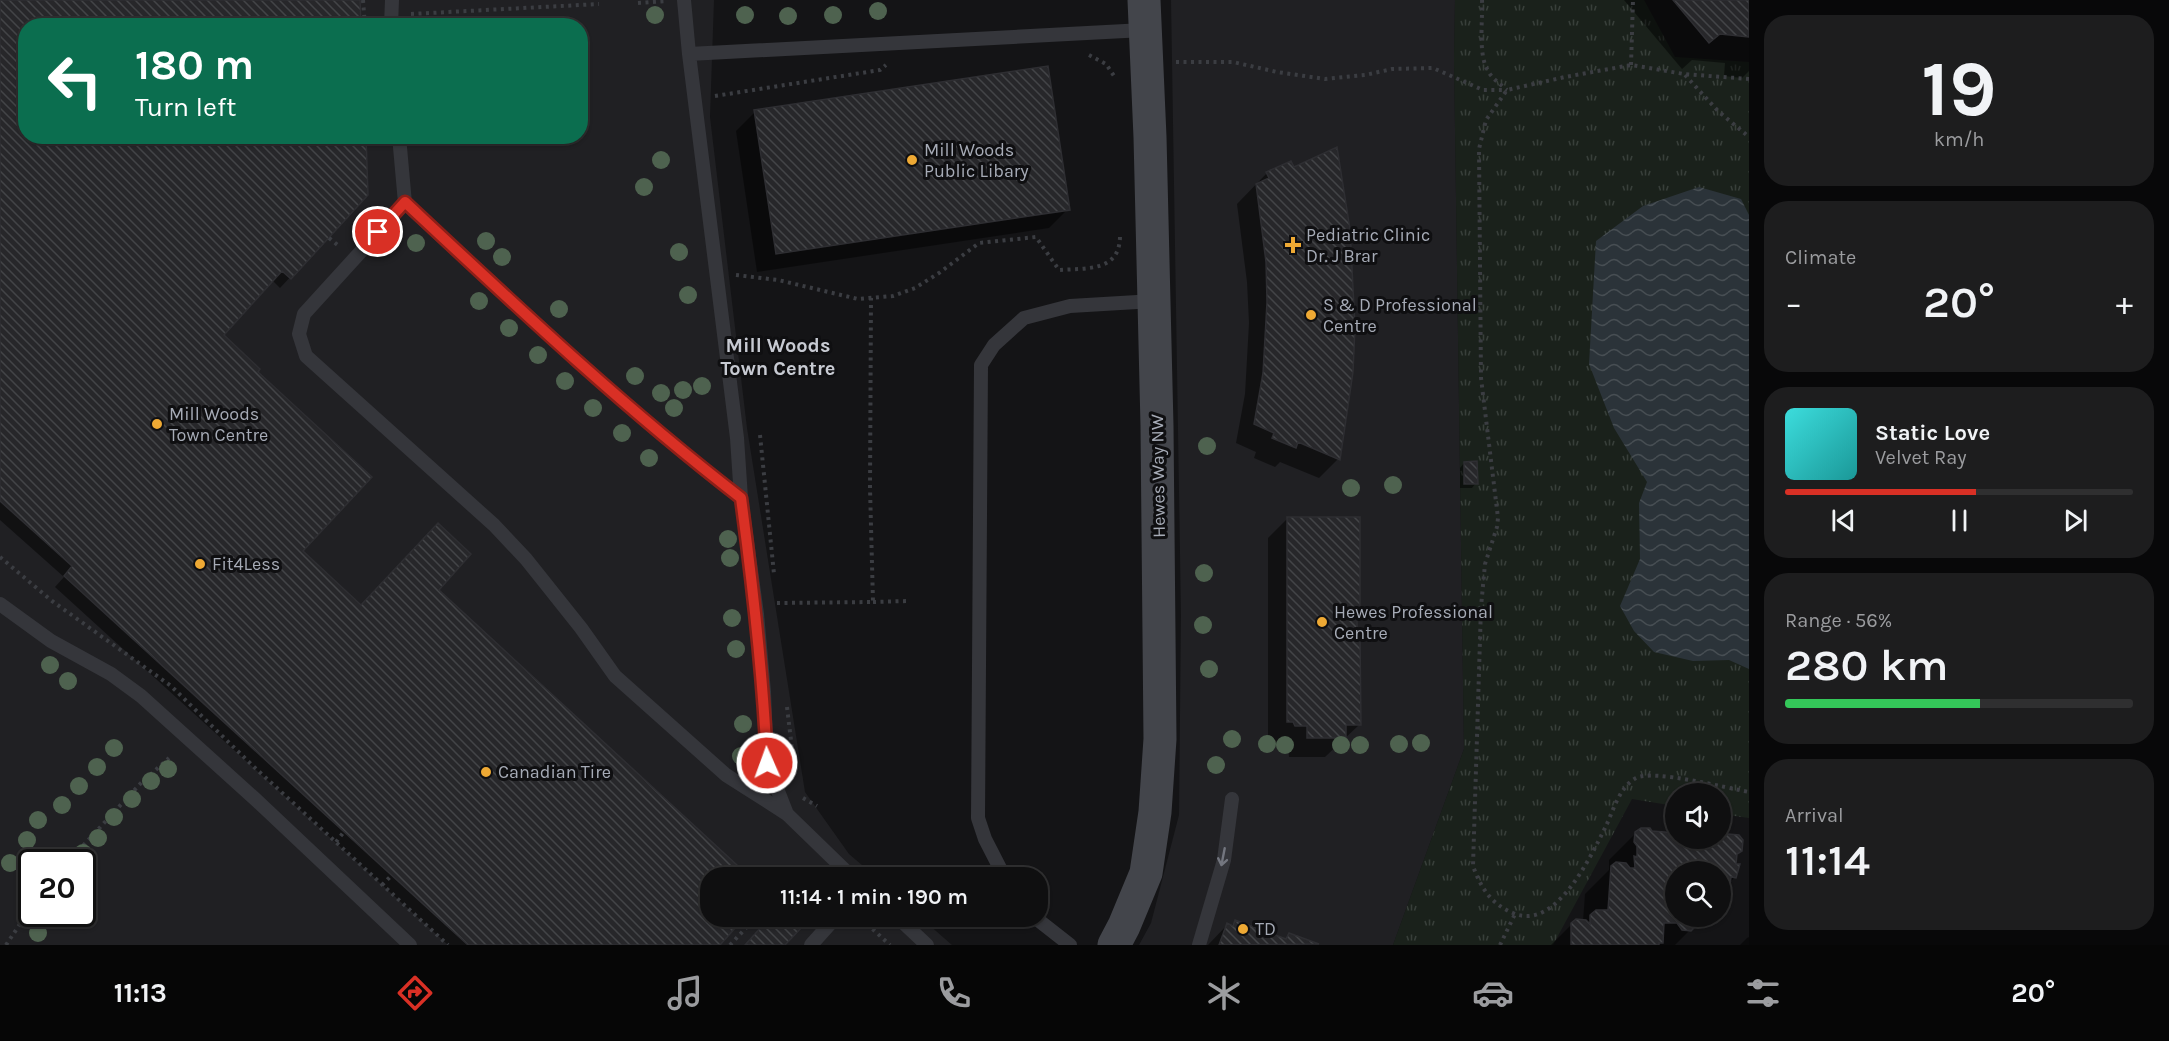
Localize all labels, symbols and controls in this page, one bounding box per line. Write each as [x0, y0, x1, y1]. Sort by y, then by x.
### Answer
text: 180 m [135, 40, 254, 90]
icon: left [36, 42, 114, 120]
text: 19 [1921, 43, 1997, 135]
text: Turn left [135, 91, 236, 123]
text: km/h [1934, 128, 1984, 151]
place label: Mill Woods Public Libary [924, 139, 1029, 182]
marker: Mill Woods Public Libary [905, 153, 919, 167]
pin [352, 206, 403, 257]
icon: arrive [361, 215, 394, 248]
place label: Pediatric Clinic Dr. J Brar [1306, 224, 1430, 267]
marker: Pediatric Clinic Dr. J Brar [1284, 236, 1302, 254]
text: Climate [1785, 246, 1856, 269]
text: 20° [1923, 276, 1995, 328]
text: − [1785, 284, 1802, 322]
text: + [2116, 284, 2133, 322]
place label: S & D Professional Centre [1323, 294, 1477, 337]
marker: S & D Professional Centre [1304, 308, 1318, 322]
district label: Mill Woods Town Centre [721, 334, 835, 380]
place label: Mill Woods Town Centre [169, 403, 268, 446]
street label: Hewes Way NW [1146, 414, 1170, 538]
marker: Mill Woods Town Centre [150, 417, 164, 431]
text: Static Love [1875, 420, 1990, 446]
text: Velvet Ray [1875, 446, 1967, 469]
icon: previous [1827, 504, 1860, 537]
icon: pause [1943, 504, 1976, 537]
icon: next [2059, 504, 2092, 537]
place label: Fit4Less [212, 553, 280, 575]
marker: Fit4Less [193, 557, 207, 571]
place label: Hewes Professional Centre [1334, 601, 1493, 644]
text: Range · 56% [1785, 609, 1892, 632]
marker: Hewes Professional Centre [1315, 615, 1329, 629]
text: 280 km [1785, 639, 1949, 691]
position arrow [735, 731, 799, 795]
place label: Canadian Tire [498, 761, 611, 783]
marker: Canadian Tire [479, 765, 493, 779]
map controls [1665, 783, 1731, 927]
button: sound [1665, 783, 1731, 849]
text: Arrival [1785, 804, 1844, 827]
text: 11:14 [1785, 834, 1870, 886]
one-way arrow [1217, 847, 1228, 867]
speed limit sign: 20 [18, 849, 96, 927]
button: search [1665, 861, 1731, 927]
text: 11:14 · 1 min · 190 m [780, 884, 968, 910]
place label: TD [1255, 918, 1276, 940]
marker: TD [1236, 922, 1250, 936]
icon: directions [394, 972, 436, 1014]
icon: music [664, 972, 706, 1014]
icon: phone [933, 972, 975, 1014]
icon: climate [1203, 972, 1245, 1014]
icon: car [1472, 972, 1514, 1014]
icon: filters [1742, 972, 1784, 1014]
text: 11:13 [114, 977, 167, 1009]
text: 20° [2011, 977, 2055, 1009]

